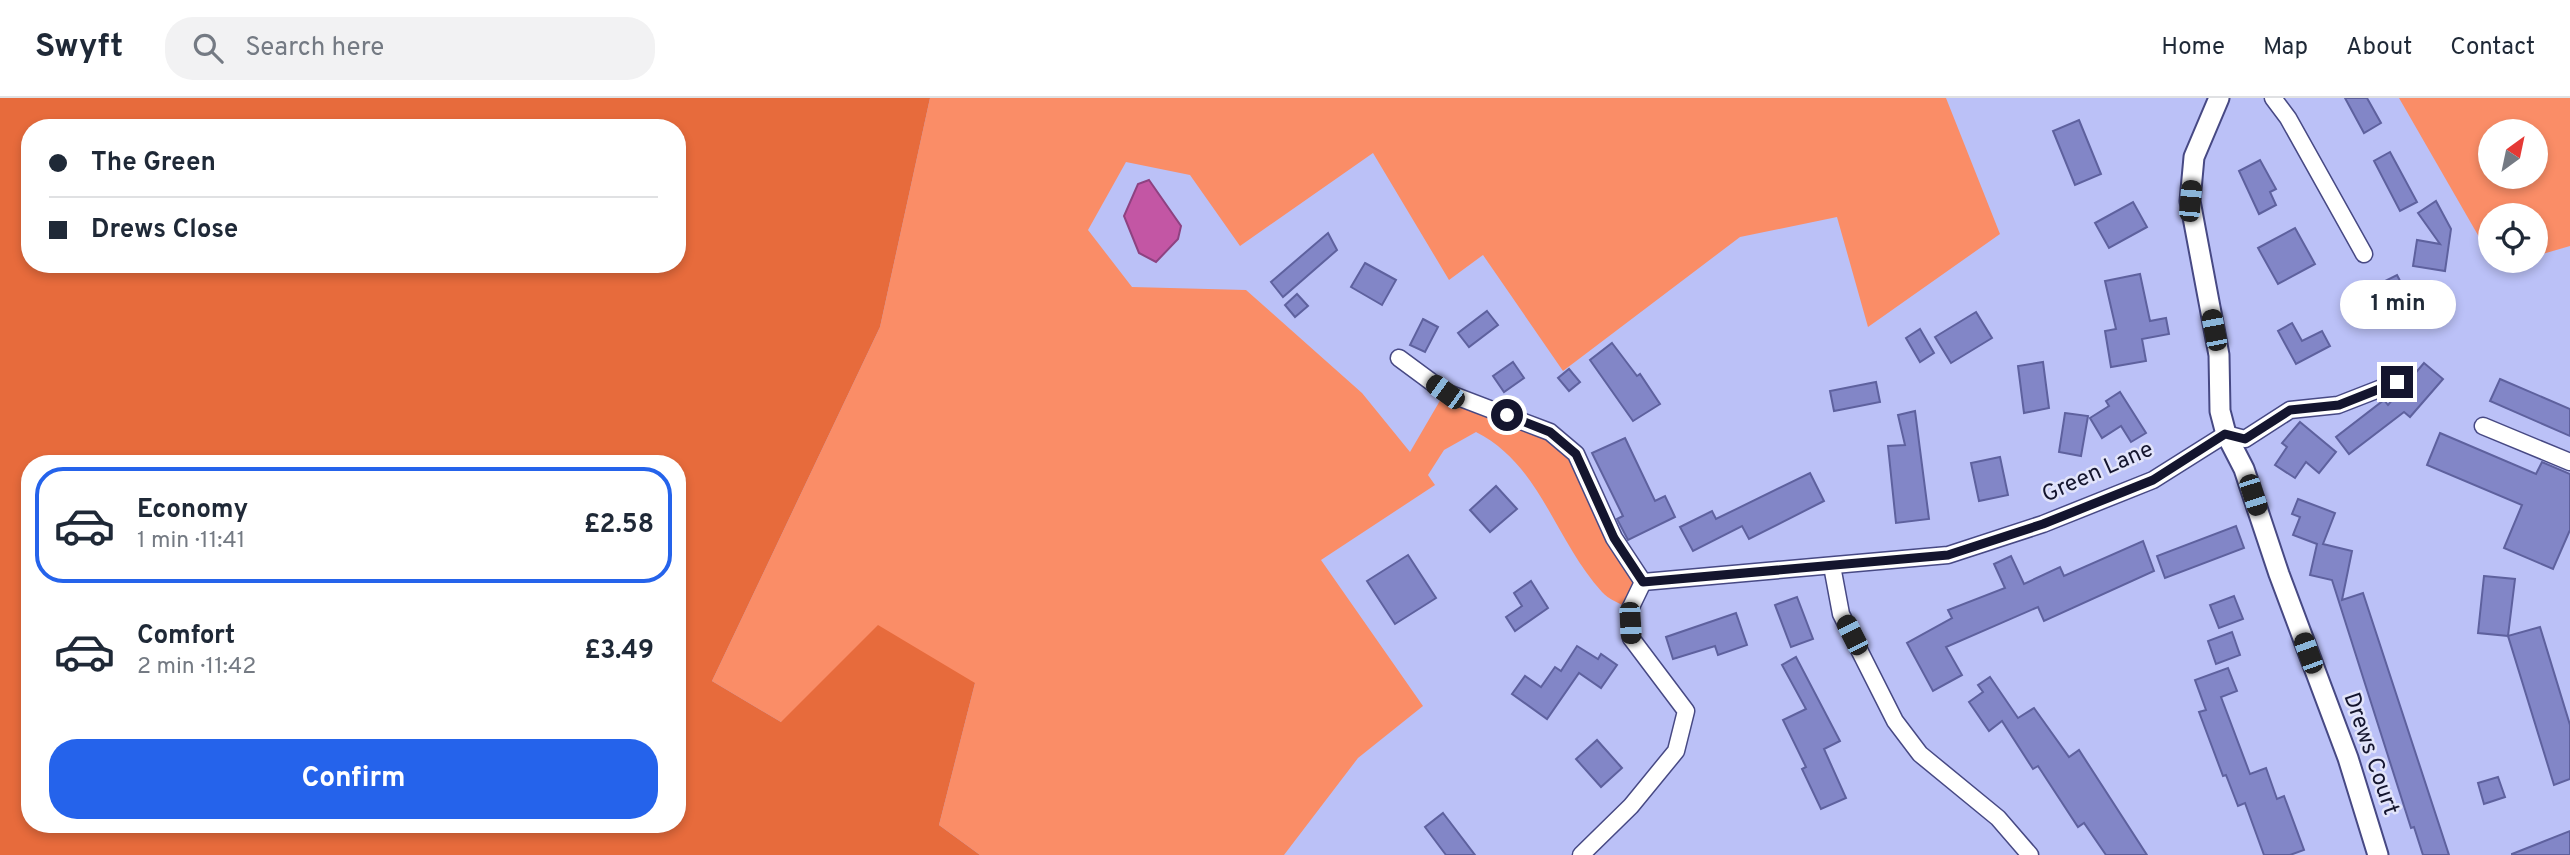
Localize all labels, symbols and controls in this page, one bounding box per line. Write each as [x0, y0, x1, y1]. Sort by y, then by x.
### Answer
search box [165, 17, 655, 80]
text: Swyft [35, 27, 123, 69]
icon: search [189, 29, 227, 67]
text: Search here [245, 32, 384, 65]
text: Home [2161, 33, 2225, 63]
text: Map [2263, 33, 2308, 63]
text: About [2346, 33, 2412, 63]
text: Contact [2450, 33, 2535, 63]
north arrow [2478, 119, 2548, 189]
map controls [2478, 119, 2548, 273]
text: The Green [91, 147, 216, 180]
car [2178, 179, 2203, 223]
button: locate [2478, 203, 2548, 273]
text: Drews Close [91, 214, 238, 247]
callout: 1 min [2339, 280, 2455, 330]
text: 1 min [2370, 290, 2426, 319]
car [2200, 307, 2229, 353]
route end [2381, 366, 2413, 398]
car [1422, 371, 1469, 413]
route start [1491, 399, 1523, 431]
street label: Green Lane [2038, 436, 2158, 510]
car [2237, 472, 2270, 518]
icon: car [53, 494, 116, 557]
text: Economy [137, 494, 248, 527]
text: £2.58 [584, 509, 654, 542]
text: 1 min · 11:41 [137, 527, 245, 556]
car [1619, 601, 1642, 645]
car [1834, 612, 1871, 658]
icon: car [53, 620, 116, 683]
text: Comfort [137, 620, 235, 653]
car [2291, 630, 2326, 676]
text: £3.49 [584, 635, 654, 668]
text: 2 min · 11:42 [137, 653, 256, 682]
street label: Drews Court [2335, 689, 2405, 819]
button: Confirm [49, 739, 658, 819]

